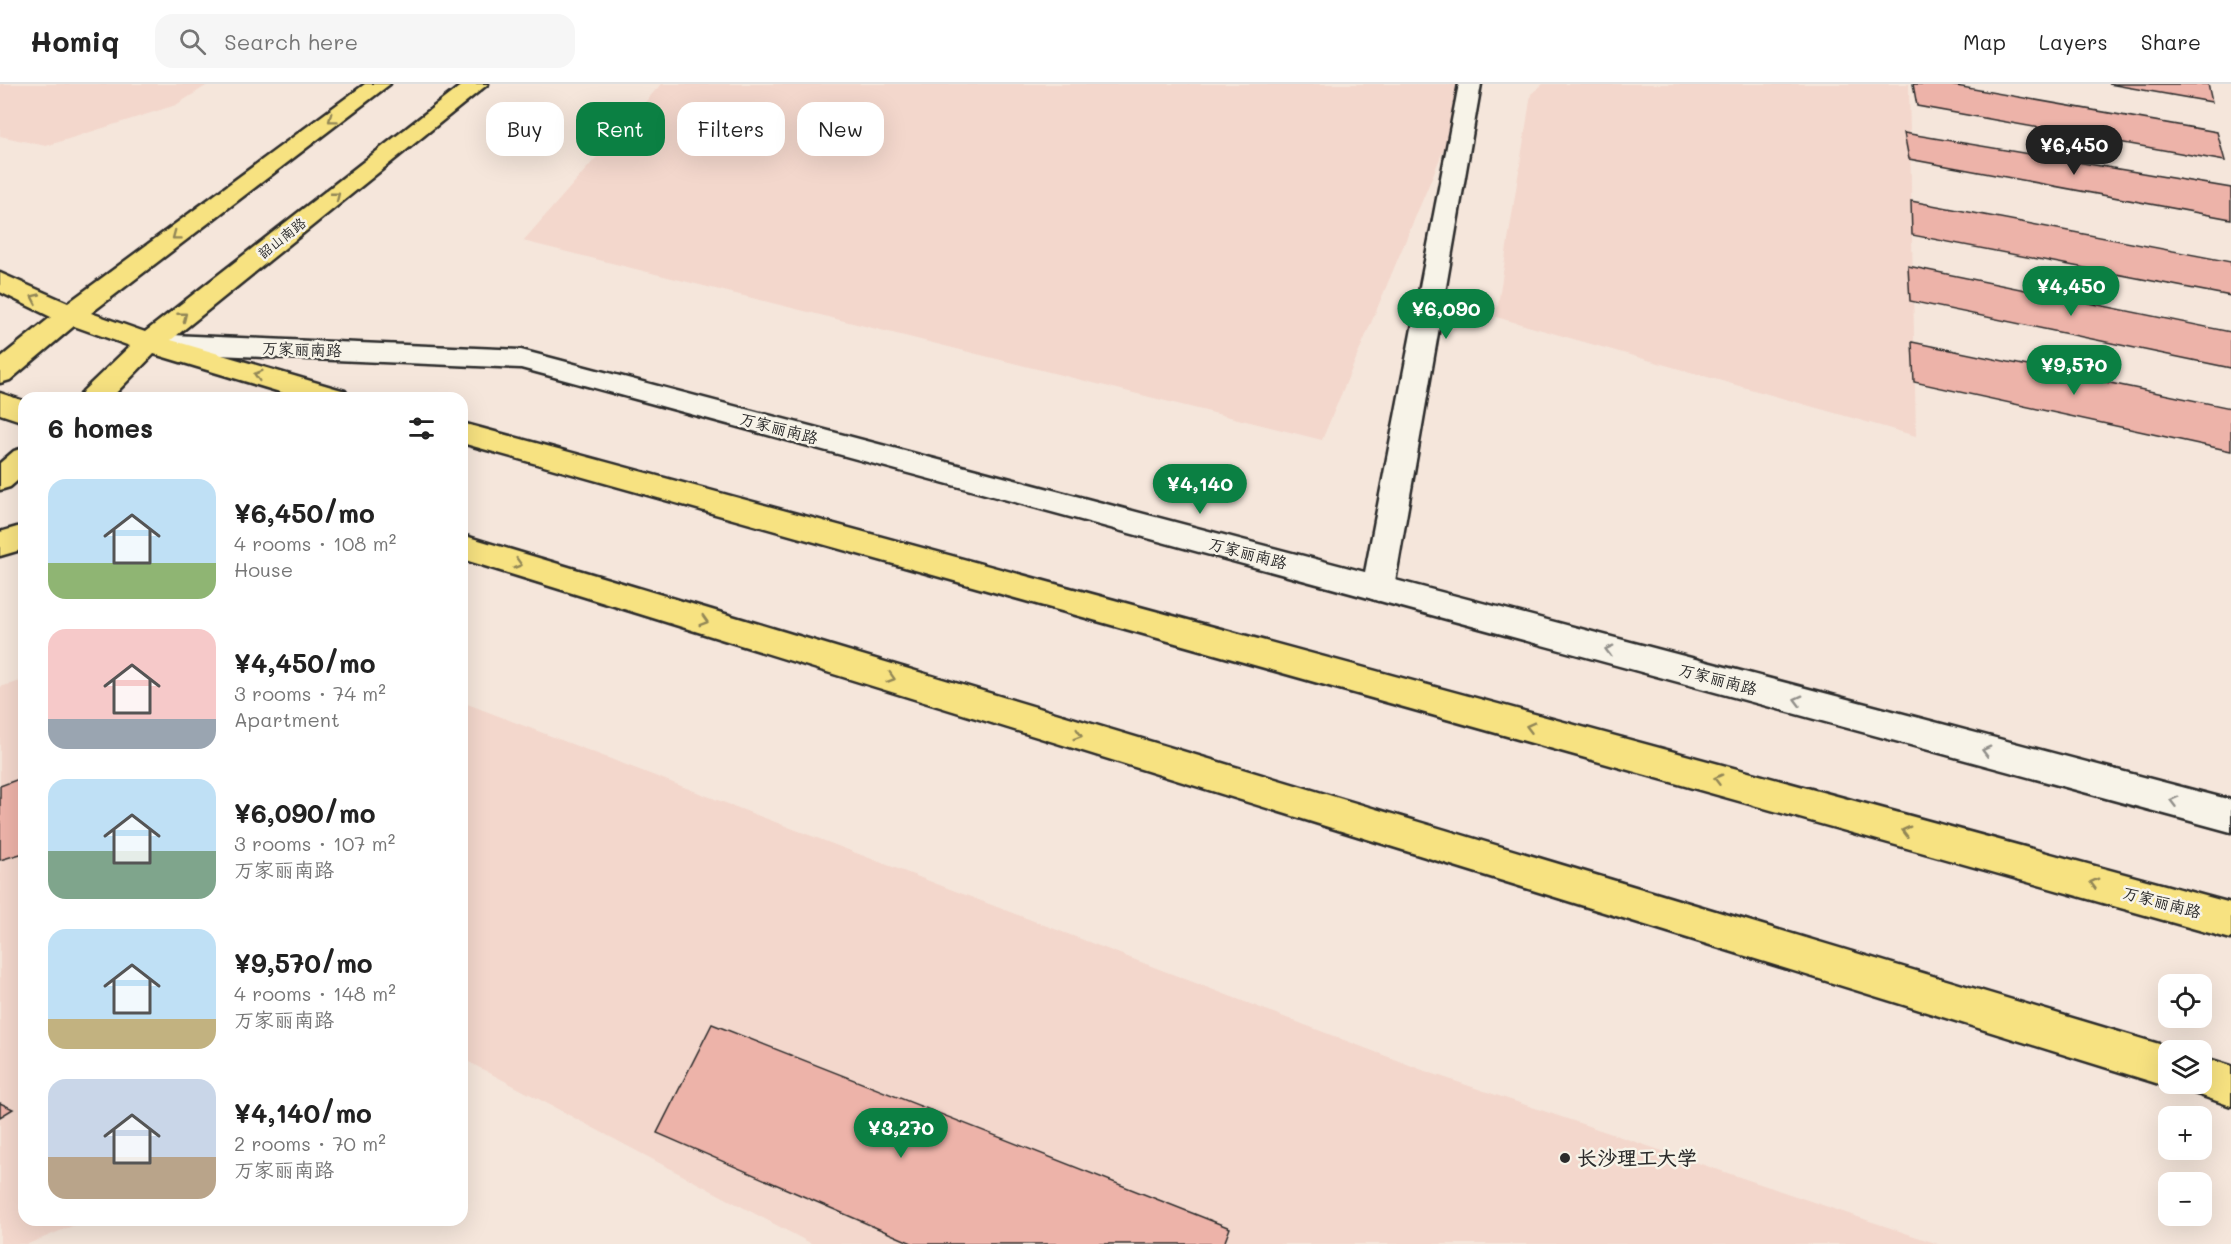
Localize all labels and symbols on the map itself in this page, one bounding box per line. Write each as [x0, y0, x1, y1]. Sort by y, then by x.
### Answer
one-way arrow [328, 112, 339, 123]
pin: ¥6,450 [2025, 125, 2123, 176]
one-way arrow [329, 192, 340, 203]
street label: 韶山南路 [254, 213, 310, 262]
one-way arrow [172, 229, 183, 240]
pin: ¥4,450 [2022, 266, 2120, 317]
pin: ¥6,090 [1397, 289, 1495, 340]
one-way arrow [30, 294, 41, 306]
one-way arrow [176, 313, 187, 324]
street label: 万家丽南路 [262, 337, 342, 360]
pin: ¥9,570 [2025, 345, 2123, 396]
one-way arrow [253, 370, 264, 382]
street label: 万家丽南路 [738, 407, 820, 448]
pin: ¥4,140 [1151, 464, 1249, 515]
street label: 万家丽南路 [1207, 532, 1289, 573]
one-way arrow [512, 557, 523, 569]
one-way arrow [699, 614, 709, 626]
one-way arrow [1604, 645, 1615, 657]
street label: 万家丽南路 [1677, 658, 1759, 699]
one-way arrow [885, 671, 896, 683]
one-way arrow [1793, 695, 1804, 707]
one-way arrow [1525, 722, 1535, 735]
one-way arrow [1072, 728, 1083, 740]
one-way arrow [1981, 745, 1991, 758]
one-way arrow [1713, 774, 1723, 787]
one-way arrow [2170, 796, 2180, 808]
one-way arrow [1901, 826, 1912, 838]
one-way arrow [2089, 878, 2100, 890]
street label: 万家丽南路 [2121, 881, 2203, 922]
pin: ¥3,270 [852, 1108, 950, 1159]
place label: 长沙理工大学 [1577, 1144, 1697, 1170]
marker: 长沙理工大学 [1558, 1151, 1572, 1165]

